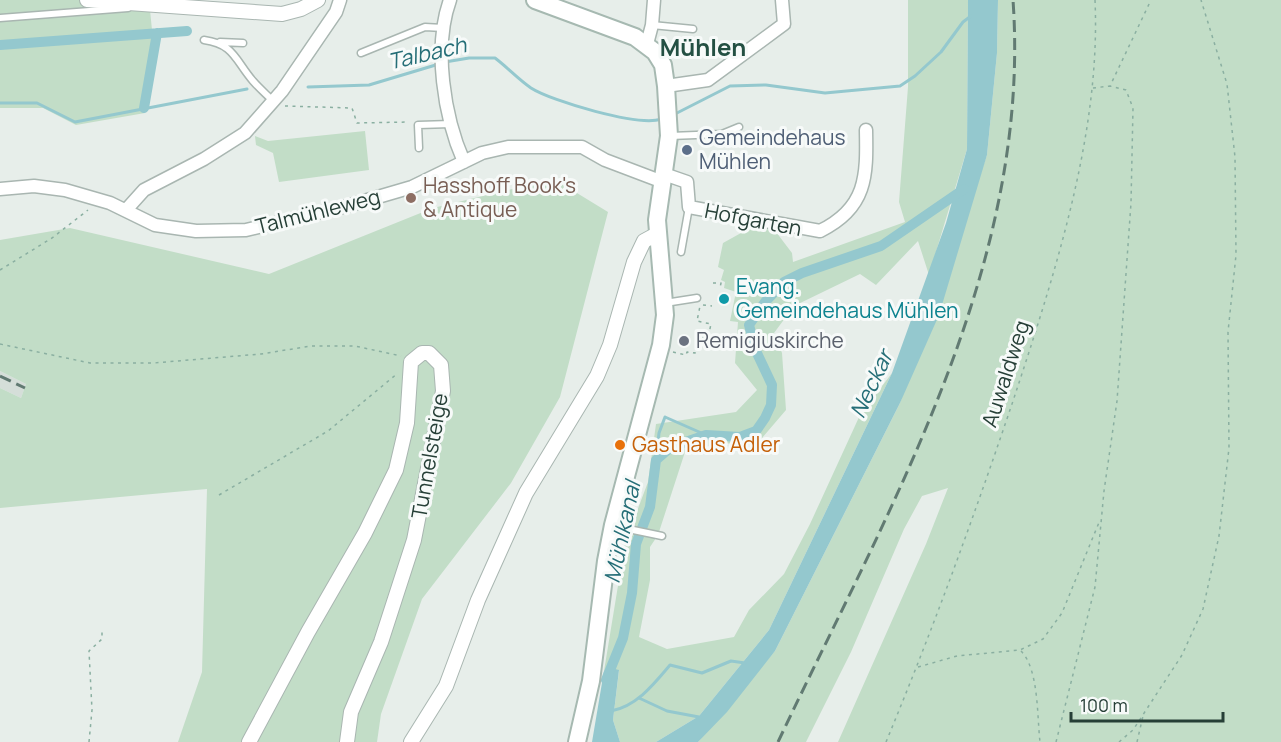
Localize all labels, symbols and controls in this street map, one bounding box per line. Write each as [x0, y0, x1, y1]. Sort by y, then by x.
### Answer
water label: Talbach [385, 29, 470, 77]
district label: Mühlen [660, 30, 746, 63]
place label: Gemeindehaus Mühlen [699, 123, 845, 175]
marker: Gemeindehaus Mühlen [680, 143, 694, 157]
place label: Hasshoff Book's & Antique [423, 171, 576, 223]
street label: Talmühleweg [252, 182, 383, 240]
marker: Hasshoff Book's & Antique [404, 191, 418, 205]
street label: Hofgarten [702, 196, 804, 242]
place label: Evang. Gemeindehaus Mühlen [736, 272, 959, 324]
marker: Evang. Gemeindehaus Mühlen [717, 292, 731, 306]
street label: Auwaldweg [975, 317, 1035, 431]
place label: Remigiuskirche [696, 326, 844, 354]
marker: Remigiuskirche [677, 334, 691, 348]
water label: Neckar [842, 343, 901, 423]
street label: Tunnelsteige [404, 391, 454, 521]
place label: Gasthaus Adler [632, 430, 781, 458]
marker: Gasthaus Adler [613, 438, 627, 452]
water label: Mühlkanal [597, 476, 648, 586]
scale bar [1071, 685, 1222, 723]
text: 100 m [1080, 693, 1128, 717]

